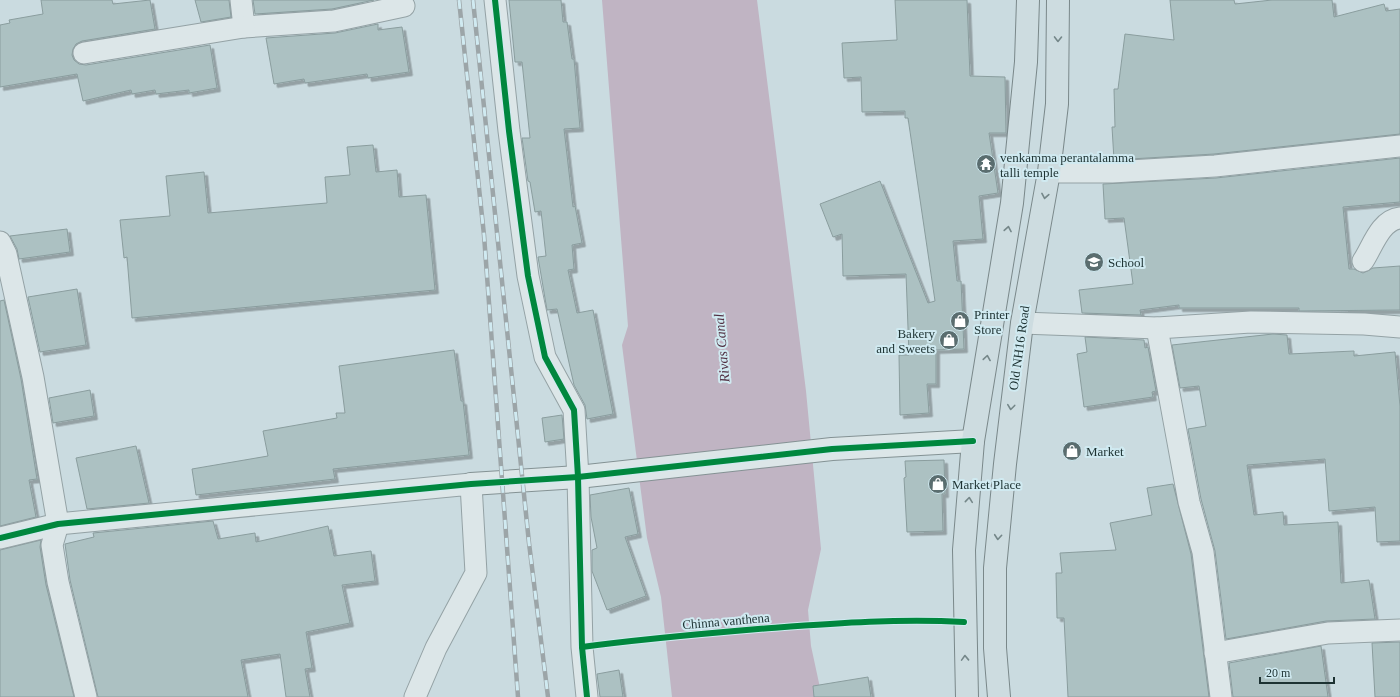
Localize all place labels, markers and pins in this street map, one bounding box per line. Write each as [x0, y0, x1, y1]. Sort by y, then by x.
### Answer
place label: venkamma perantalamma talli temple [1000, 150, 1134, 180]
temple icon: venkamma perantalamma talli temple [975, 153, 997, 175]
school or university icon: School [1083, 251, 1105, 273]
place label: School [1108, 255, 1145, 270]
place label: Printer Store [974, 307, 1010, 337]
shop icon: Printer Store [949, 310, 971, 332]
place label: Bakery and Sweets [876, 326, 935, 356]
shop icon: Bakery and Sweets [938, 329, 960, 351]
shop icon: Market [1061, 440, 1083, 462]
place label: Market [1086, 444, 1124, 459]
shop icon: Market Place [927, 473, 949, 495]
place label: Market Place [952, 477, 1021, 492]

